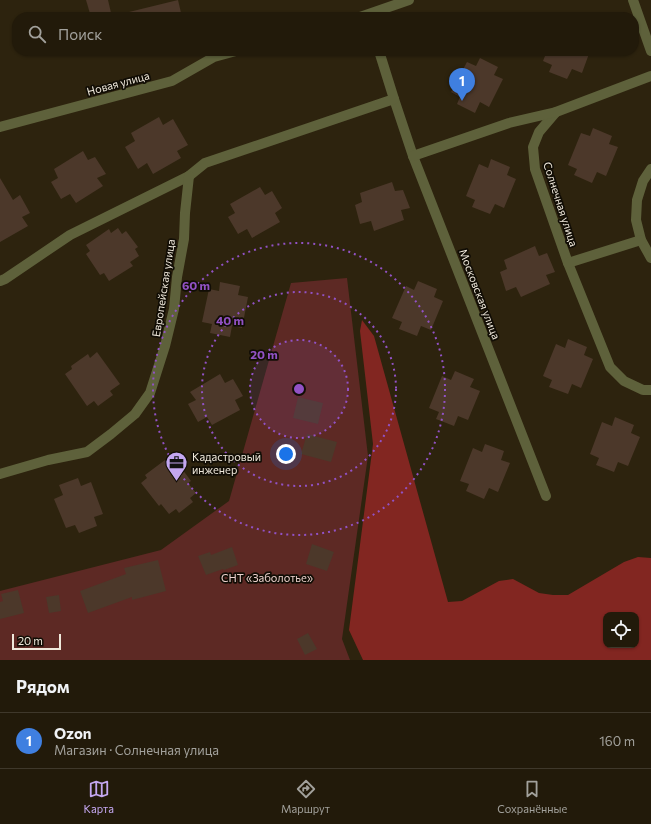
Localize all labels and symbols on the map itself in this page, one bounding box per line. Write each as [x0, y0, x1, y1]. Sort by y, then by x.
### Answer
street label: Новая улица [85, 68, 151, 98]
pin: 1 [449, 68, 475, 101]
street label: Солнечная улица [541, 160, 581, 248]
street label: Европейская улица [149, 238, 177, 338]
street label: Московская улица [457, 247, 503, 341]
text: 60 m [182, 278, 210, 292]
text: 40 m [216, 313, 244, 327]
text: 20 m [250, 347, 278, 361]
centre of rings [292, 382, 306, 396]
your location [276, 444, 296, 464]
office icon: Кадастровый инженер [163, 449, 189, 482]
place label: Кадастровый инженер [192, 450, 261, 476]
park label: СНТ «Заболотье» [221, 571, 313, 584]
scale bar [12, 632, 61, 651]

